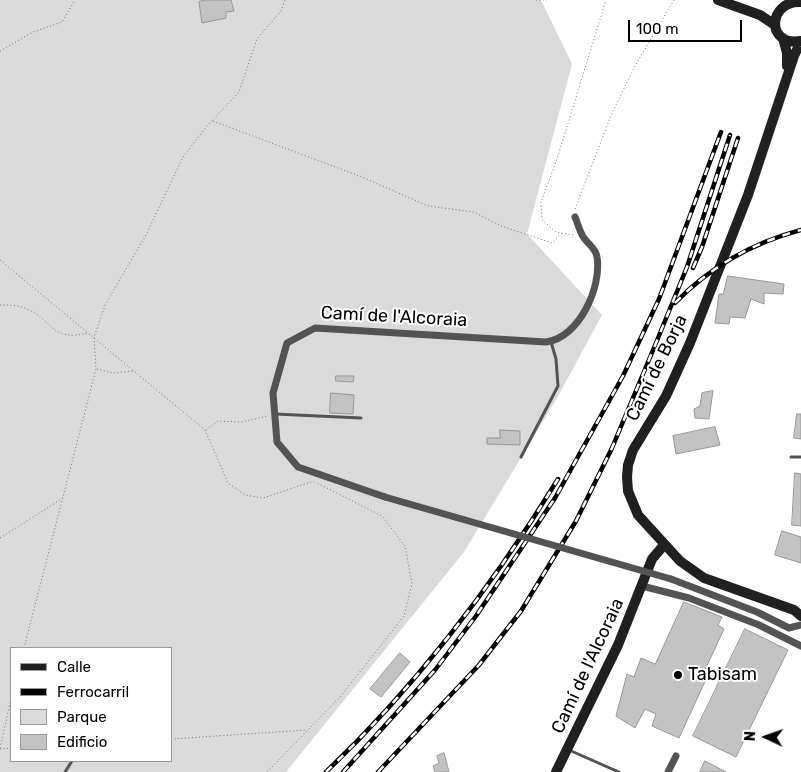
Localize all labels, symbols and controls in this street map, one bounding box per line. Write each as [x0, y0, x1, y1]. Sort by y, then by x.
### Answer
scale bar [631, 10, 745, 42]
text: 100 m [636, 20, 678, 38]
street label: Camí de l'Alcoraia [320, 302, 468, 332]
street label: Camí de Borja [622, 311, 692, 425]
street label: Camí de l'Alcoraia [547, 595, 629, 737]
legend [10, 647, 172, 762]
text: Calle [57, 658, 91, 676]
place label: Tabisam [688, 664, 757, 686]
marker: Tabisam [672, 669, 684, 681]
text: Ferrocarril [57, 683, 129, 701]
text: Parque [57, 708, 107, 726]
north arrow [741, 712, 791, 762]
text: N [742, 731, 759, 742]
text: Edificio [57, 733, 107, 751]

